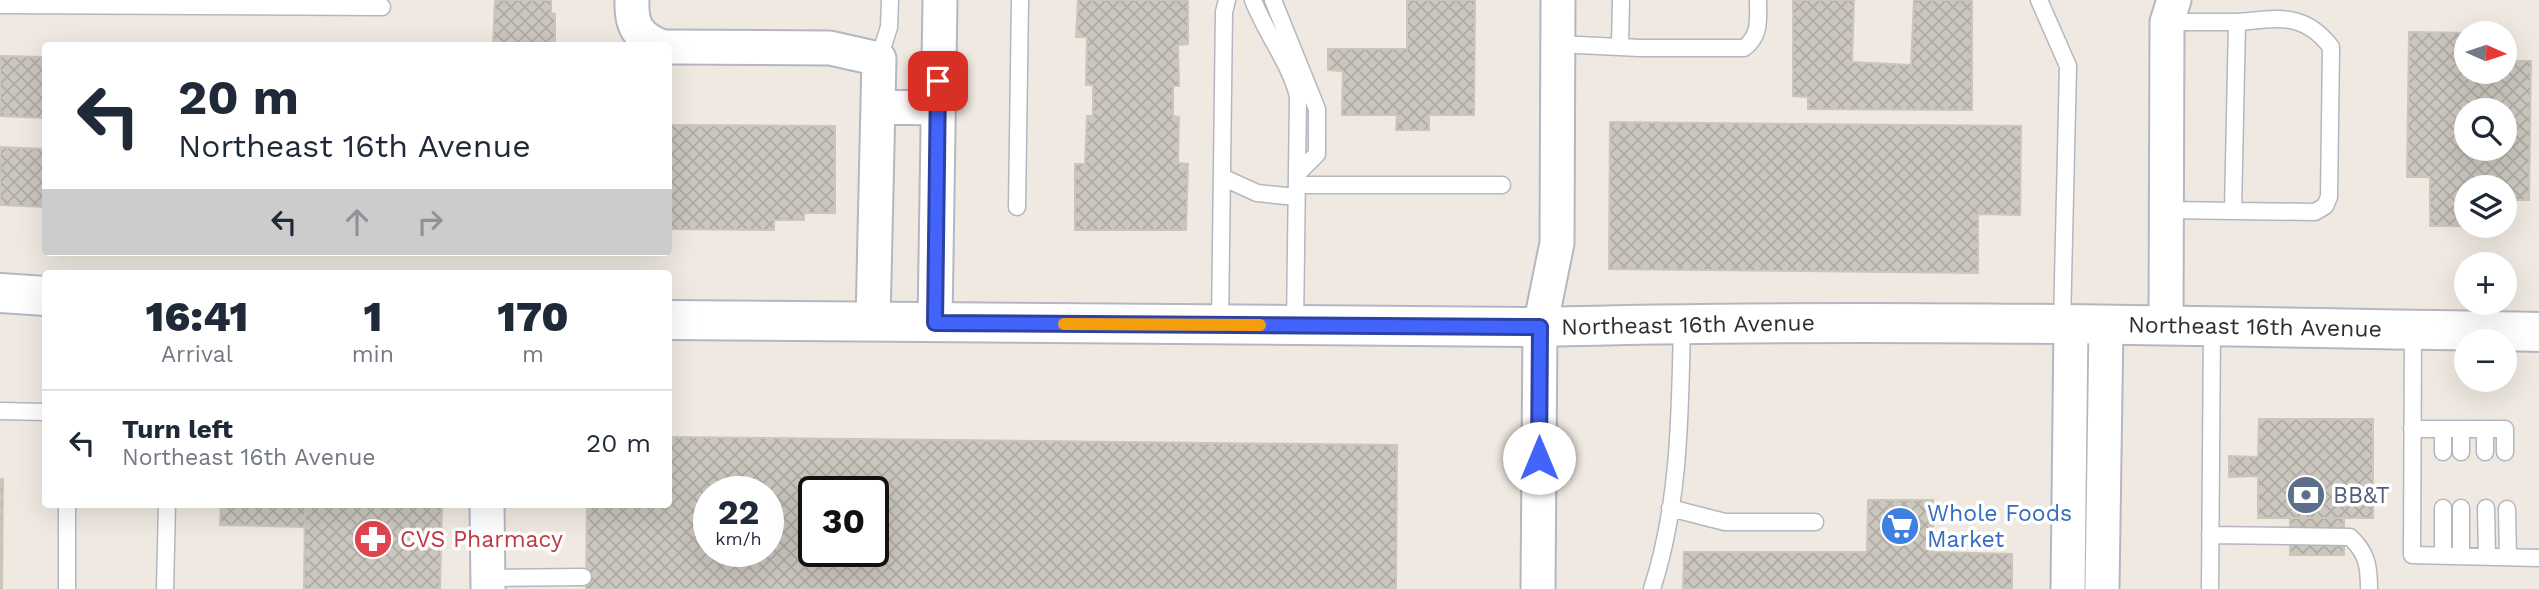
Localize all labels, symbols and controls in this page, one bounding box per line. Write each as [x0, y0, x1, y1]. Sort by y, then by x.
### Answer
north arrow [2454, 21, 2516, 84]
map controls [2454, 21, 2517, 392]
pin [908, 51, 968, 111]
icon: arrive [919, 62, 957, 100]
text: 20 m [178, 68, 299, 126]
icon: left [63, 70, 154, 161]
button: search [2454, 98, 2517, 161]
text: Northeast 16th Avenue [178, 127, 531, 165]
button: layers [2454, 175, 2517, 238]
icon: left [265, 203, 303, 241]
icon: ahead [338, 203, 376, 241]
icon: right [411, 203, 449, 241]
button: + [2454, 252, 2517, 315]
text: 16:41 [145, 292, 248, 341]
text: 1 [363, 292, 382, 341]
text: 170 [497, 292, 569, 341]
street label: Northeast 16th Avenue [1561, 309, 1815, 341]
street label: Northeast 16th Avenue [2128, 311, 2382, 343]
button: − [2454, 329, 2517, 392]
text: Arrival [161, 341, 233, 368]
text: min [352, 341, 394, 368]
text: m [522, 341, 544, 368]
text: Turn left [122, 414, 233, 444]
position arrow [1502, 421, 1576, 495]
icon: left [63, 424, 101, 462]
text: 20 m [586, 428, 651, 458]
text: Northeast 16th Avenue [122, 444, 376, 471]
bank icon: BB&T [2285, 474, 2327, 516]
speed limit sign: 30 [798, 476, 889, 567]
place label: BB&T [2333, 482, 2390, 509]
text: 22 [718, 491, 759, 533]
place label: Whole Foods Market [1927, 500, 2072, 553]
supermarket icon: Whole Foods Market [1879, 505, 1921, 547]
pharmacy icon: CVS Pharmacy [352, 518, 394, 560]
place label: CVS Pharmacy [400, 526, 563, 553]
text: km/h [715, 528, 762, 549]

